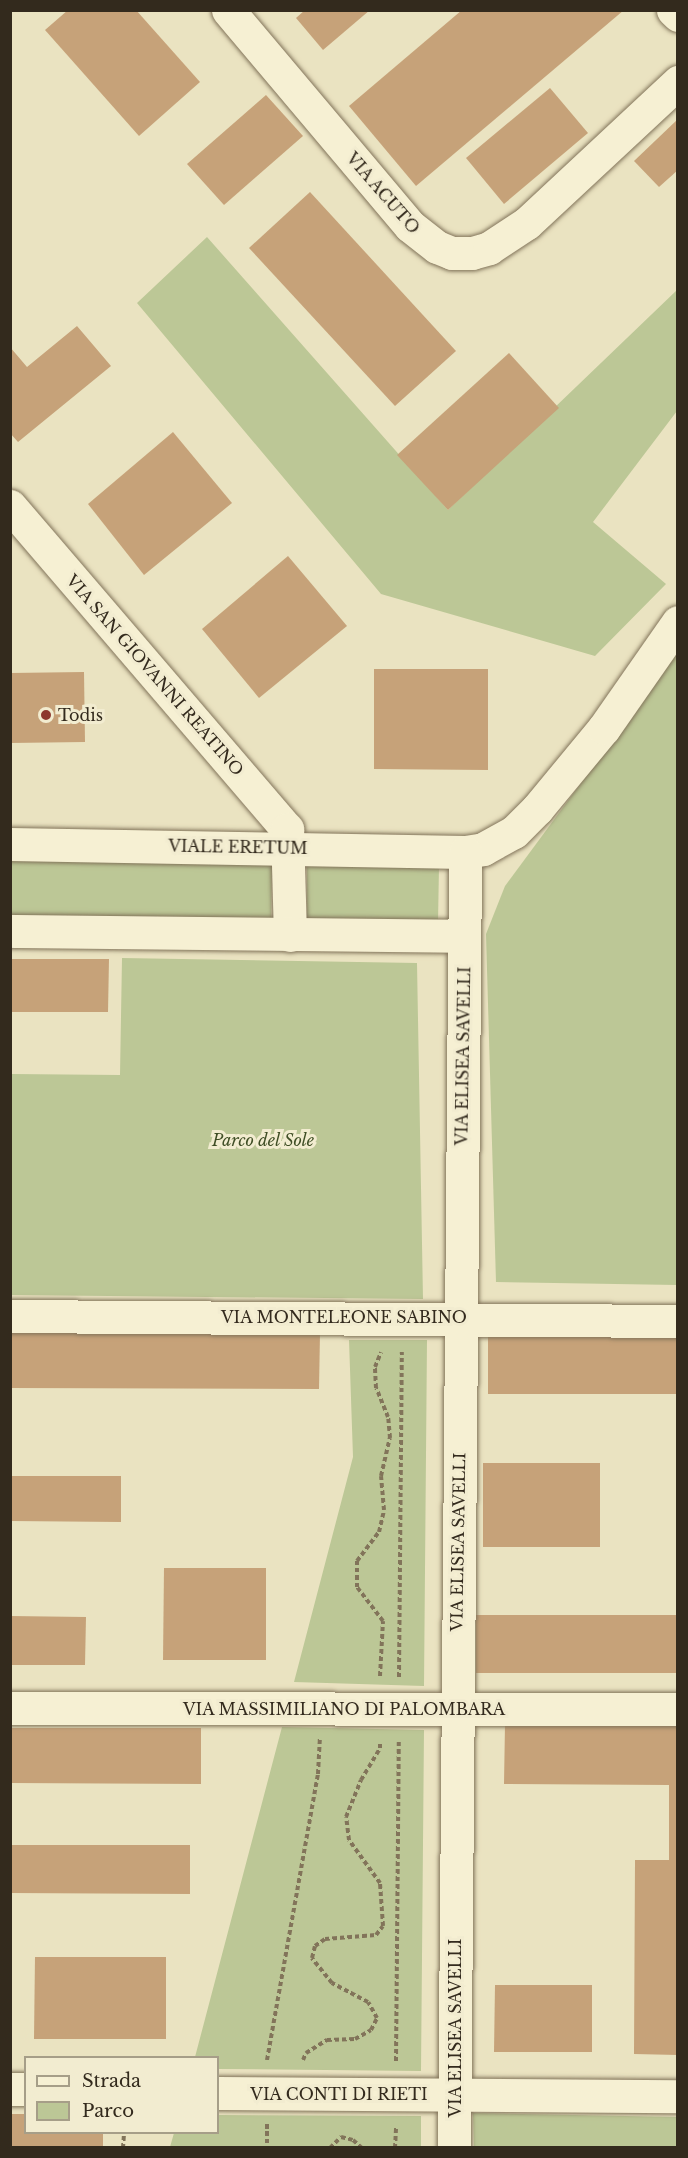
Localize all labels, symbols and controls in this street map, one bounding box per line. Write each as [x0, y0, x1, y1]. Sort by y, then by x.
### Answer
street label: VIA ACUTO [342, 148, 424, 238]
street label: VIA SAN GIOVANNI REATINO [62, 570, 248, 780]
place label: Todis [58, 705, 103, 725]
marker: Todis [39, 708, 53, 722]
street label: VIALE ERETUM [168, 836, 308, 858]
street label: VIA ELISEA SAVELLI [452, 966, 474, 1146]
park label: Parco del Sole [212, 1130, 314, 1150]
street label: VIA MONTELEONE SABINO [221, 1307, 467, 1327]
street label: VIA ELISEA SAVELLI [447, 1452, 469, 1632]
street label: VIA MASSIMILIANO DI PALOMBARA [183, 1699, 505, 1719]
street label: VIA ELISEA SAVELLI [445, 1938, 465, 2118]
legend [24, 2056, 219, 2134]
text: Strada [82, 2070, 141, 2092]
street label: VIA CONTI DI RIETI [250, 2084, 428, 2104]
text: Parco [82, 2100, 134, 2122]

